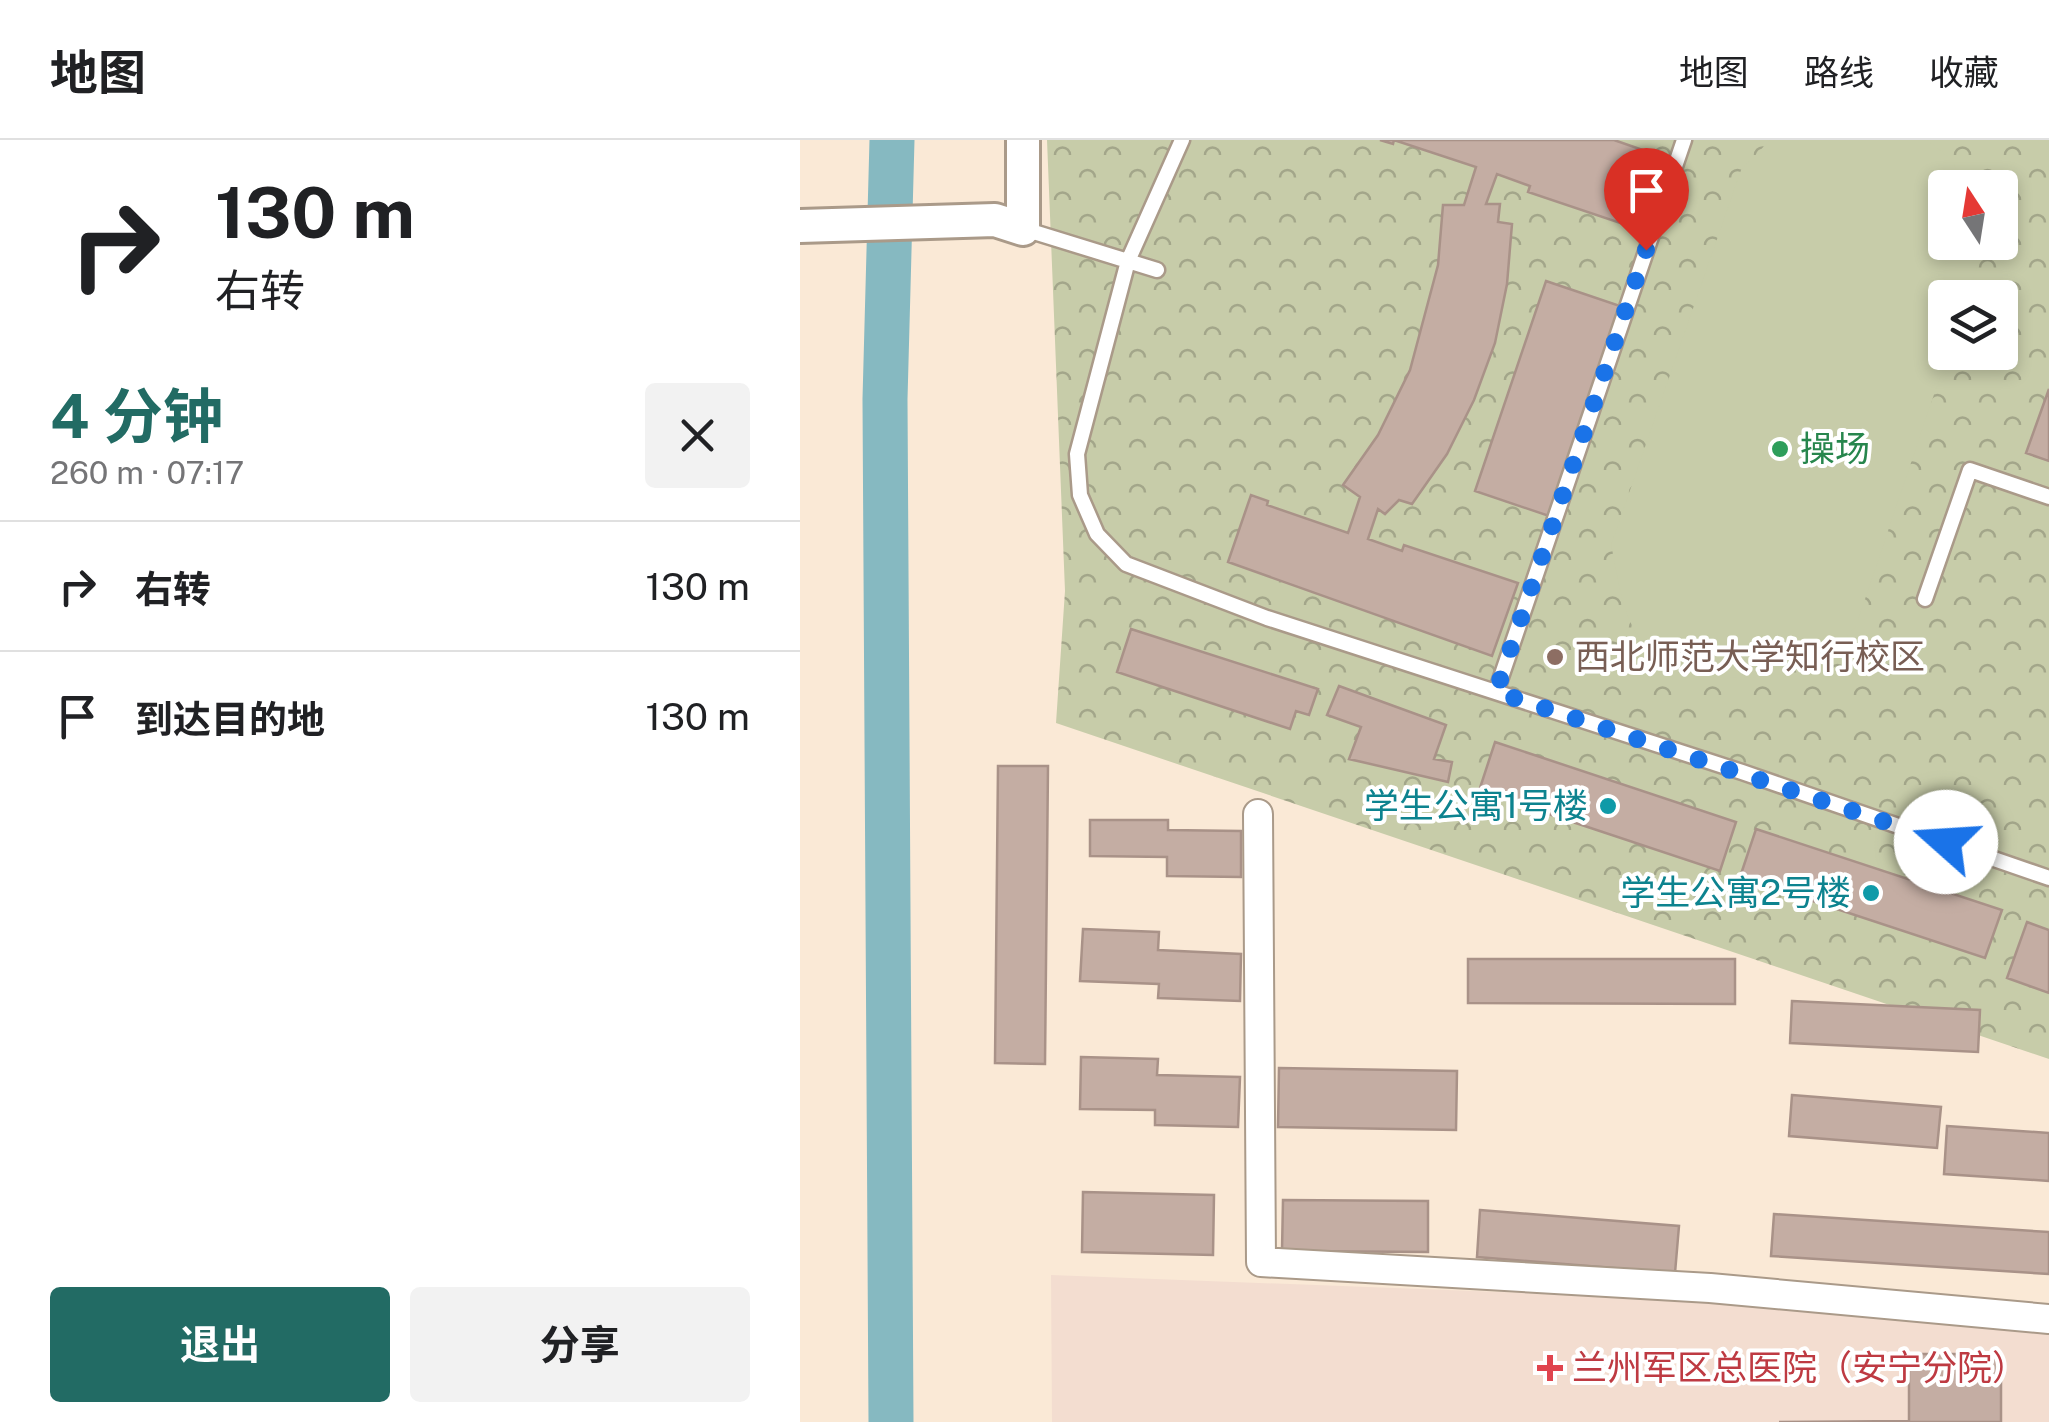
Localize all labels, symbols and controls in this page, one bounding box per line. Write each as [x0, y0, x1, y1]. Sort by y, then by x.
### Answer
text: 地图 [50, 44, 146, 101]
text: 地图 [1679, 52, 1749, 93]
text: 路线 [1804, 52, 1874, 93]
text: 收藏 [1929, 52, 1999, 93]
pin [1604, 148, 1689, 251]
icon: arrive [1619, 163, 1674, 218]
north arrow [1928, 170, 2018, 260]
map controls [1928, 170, 2018, 370]
text: 130 m [215, 171, 415, 254]
icon: right [50, 180, 180, 310]
text: 右转 [215, 264, 305, 317]
button: layers [1928, 280, 2018, 370]
text: 4 分钟 [50, 381, 223, 452]
button: close [645, 383, 750, 488]
place label: 操场 [1800, 428, 1870, 469]
marker: 操场 [1769, 438, 1791, 460]
text: 260 m · 07:17 [50, 454, 244, 491]
icon: right [50, 559, 105, 614]
text: 130 m [645, 564, 750, 609]
text: 右转 [135, 567, 211, 612]
place label: 西北师范大学知行校区 [1575, 636, 1925, 677]
marker: 西北师范大学知行校区 [1544, 646, 1566, 668]
icon: arrive [50, 689, 105, 744]
text: 130 m [645, 694, 750, 739]
text: 到达目的地 [135, 697, 325, 742]
place label: 学生公寓1号楼 [1364, 785, 1588, 826]
position arrow [1894, 790, 1998, 894]
marker: 学生公寓1号楼 [1597, 795, 1619, 817]
place label: 学生公寓2号楼 [1620, 872, 1851, 913]
marker: 学生公寓2号楼 [1860, 882, 1882, 904]
button: 退出 [50, 1287, 390, 1402]
button: 分享 [410, 1287, 750, 1402]
place label: 兰州军区总医院（安宁分院） [1572, 1347, 2027, 1388]
marker: 兰州军区总医院（安宁分院） [1537, 1355, 1563, 1381]

